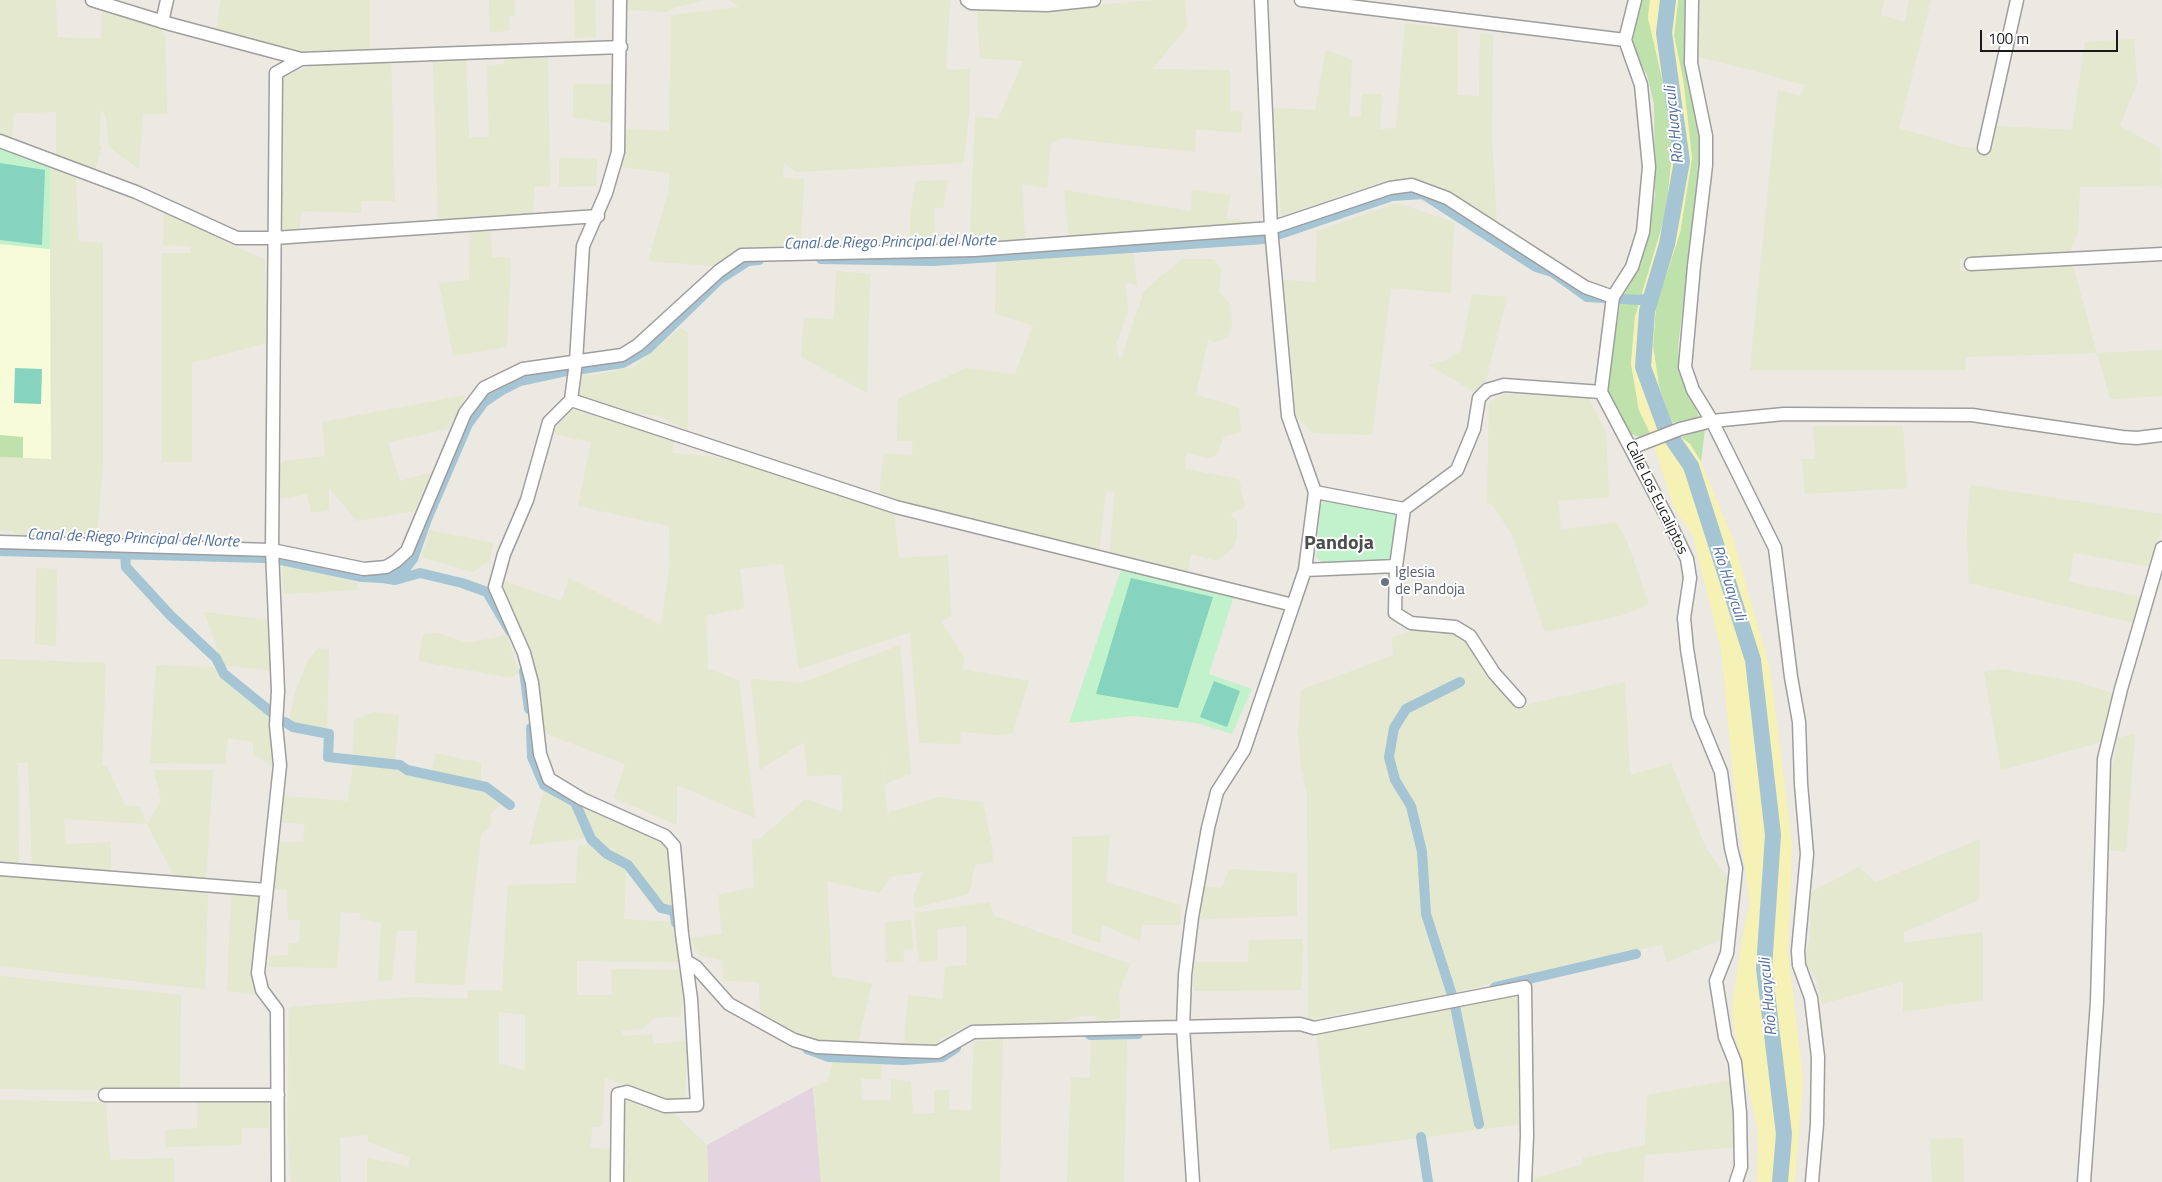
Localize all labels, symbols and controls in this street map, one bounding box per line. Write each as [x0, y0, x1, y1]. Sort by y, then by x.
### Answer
scale bar [1982, 20, 2120, 52]
text: 100 m [1988, 27, 2029, 50]
water label: Río Huayculi [1661, 85, 1689, 165]
water label: Canal de Riego Principal del Norte [784, 232, 996, 254]
street label: Calle Los Eucaliptos [1621, 438, 1691, 558]
water label: Canal de Riego Principal del Norte [27, 526, 239, 552]
district label: Pandoja [1304, 532, 1374, 556]
water label: Río Huayculi [1707, 543, 1749, 623]
place label: Iglesia de Pandoja [1395, 564, 1465, 599]
marker: Iglesia de Pandoja [1379, 576, 1391, 588]
water label: Río Huayculi [1756, 957, 1782, 1037]

